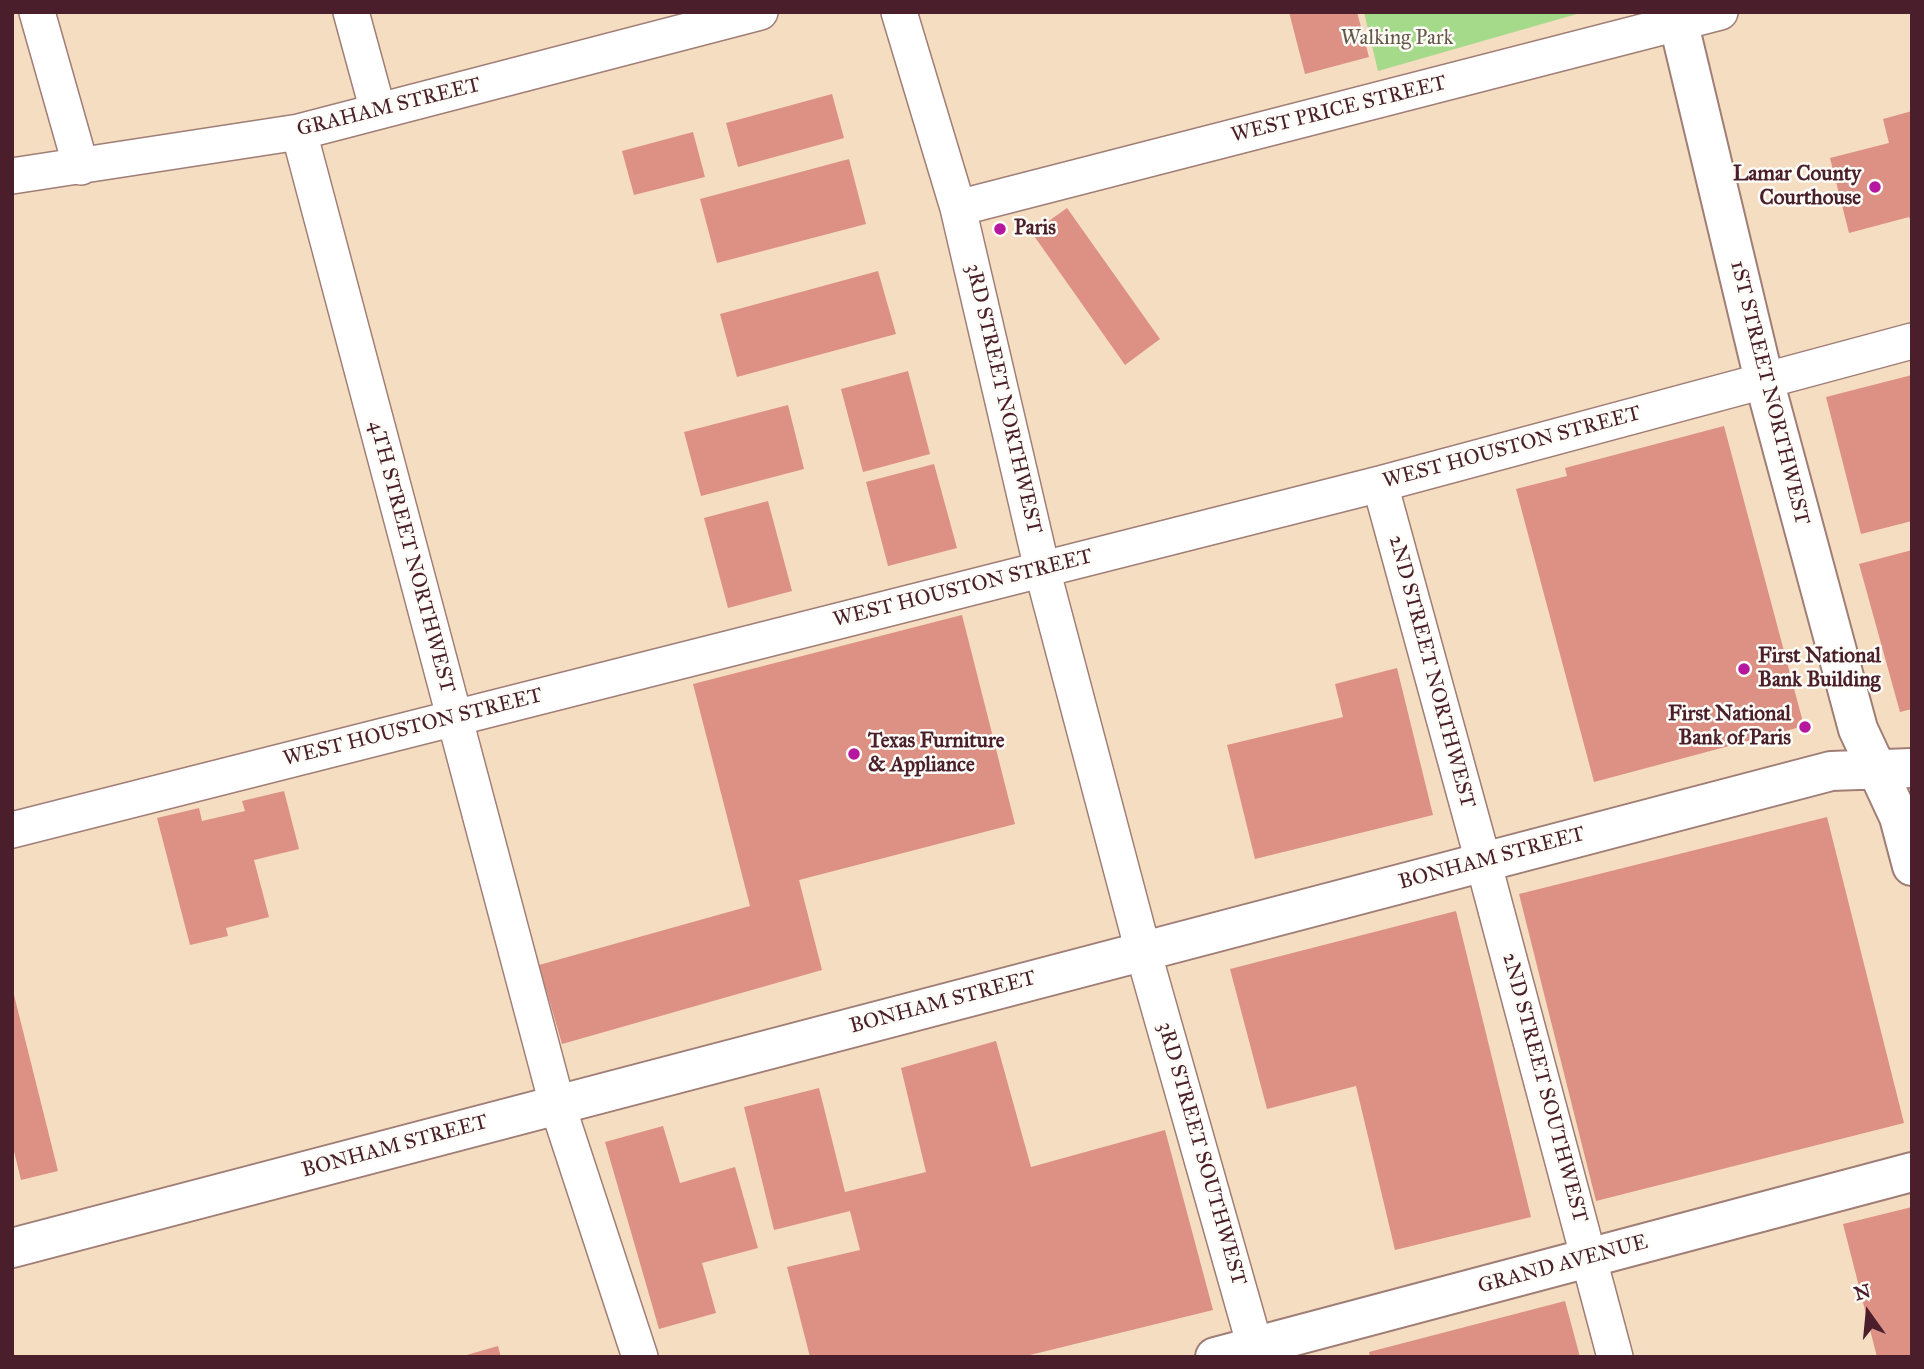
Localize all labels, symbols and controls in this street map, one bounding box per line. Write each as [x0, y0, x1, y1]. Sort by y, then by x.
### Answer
park label: Walking Park [1341, 26, 1453, 52]
street label: WEST PRICE STREET [1229, 71, 1449, 149]
street label: GRAHAM STREET [295, 73, 483, 143]
place label: Lamar County Courthouse [1733, 162, 1861, 212]
marker: Lamar County Courthouse [1867, 179, 1883, 195]
place label: Paris [1014, 216, 1056, 242]
marker: Paris [992, 221, 1008, 237]
street label: 1ST STREET NORTHWEST [1724, 258, 1814, 528]
street label: 3RD STREET NORTHWEST [960, 262, 1046, 536]
street label: WEST HOUSTON STREET [1380, 401, 1644, 495]
street label: 4TH STREET NORTHWEST [362, 418, 460, 696]
street label: 2ND STREET NORTHWEST [1382, 533, 1480, 811]
street label: WEST HOUSTON STREET [831, 545, 1095, 633]
place label: First National Bank Building [1758, 644, 1881, 694]
marker: First National Bank Building [1736, 661, 1752, 677]
street label: WEST HOUSTON STREET [281, 684, 545, 772]
place label: First National Bank of Paris [1668, 702, 1791, 752]
marker: First National Bank of Paris [1797, 719, 1813, 735]
place label: Texas Furniture & Appliance [868, 729, 1004, 779]
marker: Texas Furniture & Appliance [846, 746, 862, 762]
street label: BONHAM STREET [1396, 822, 1588, 896]
street label: 2ND STREET SOUTHWEST [1496, 950, 1592, 1226]
street label: BONHAM STREET [847, 966, 1039, 1040]
street label: 3RD STREET SOUTHWEST [1151, 1019, 1251, 1289]
street label: BONHAM STREET [299, 1110, 491, 1184]
street label: GRAND AVENUE [1475, 1230, 1651, 1300]
north arrow [1833, 1278, 1903, 1348]
text: N [1852, 1279, 1873, 1305]

